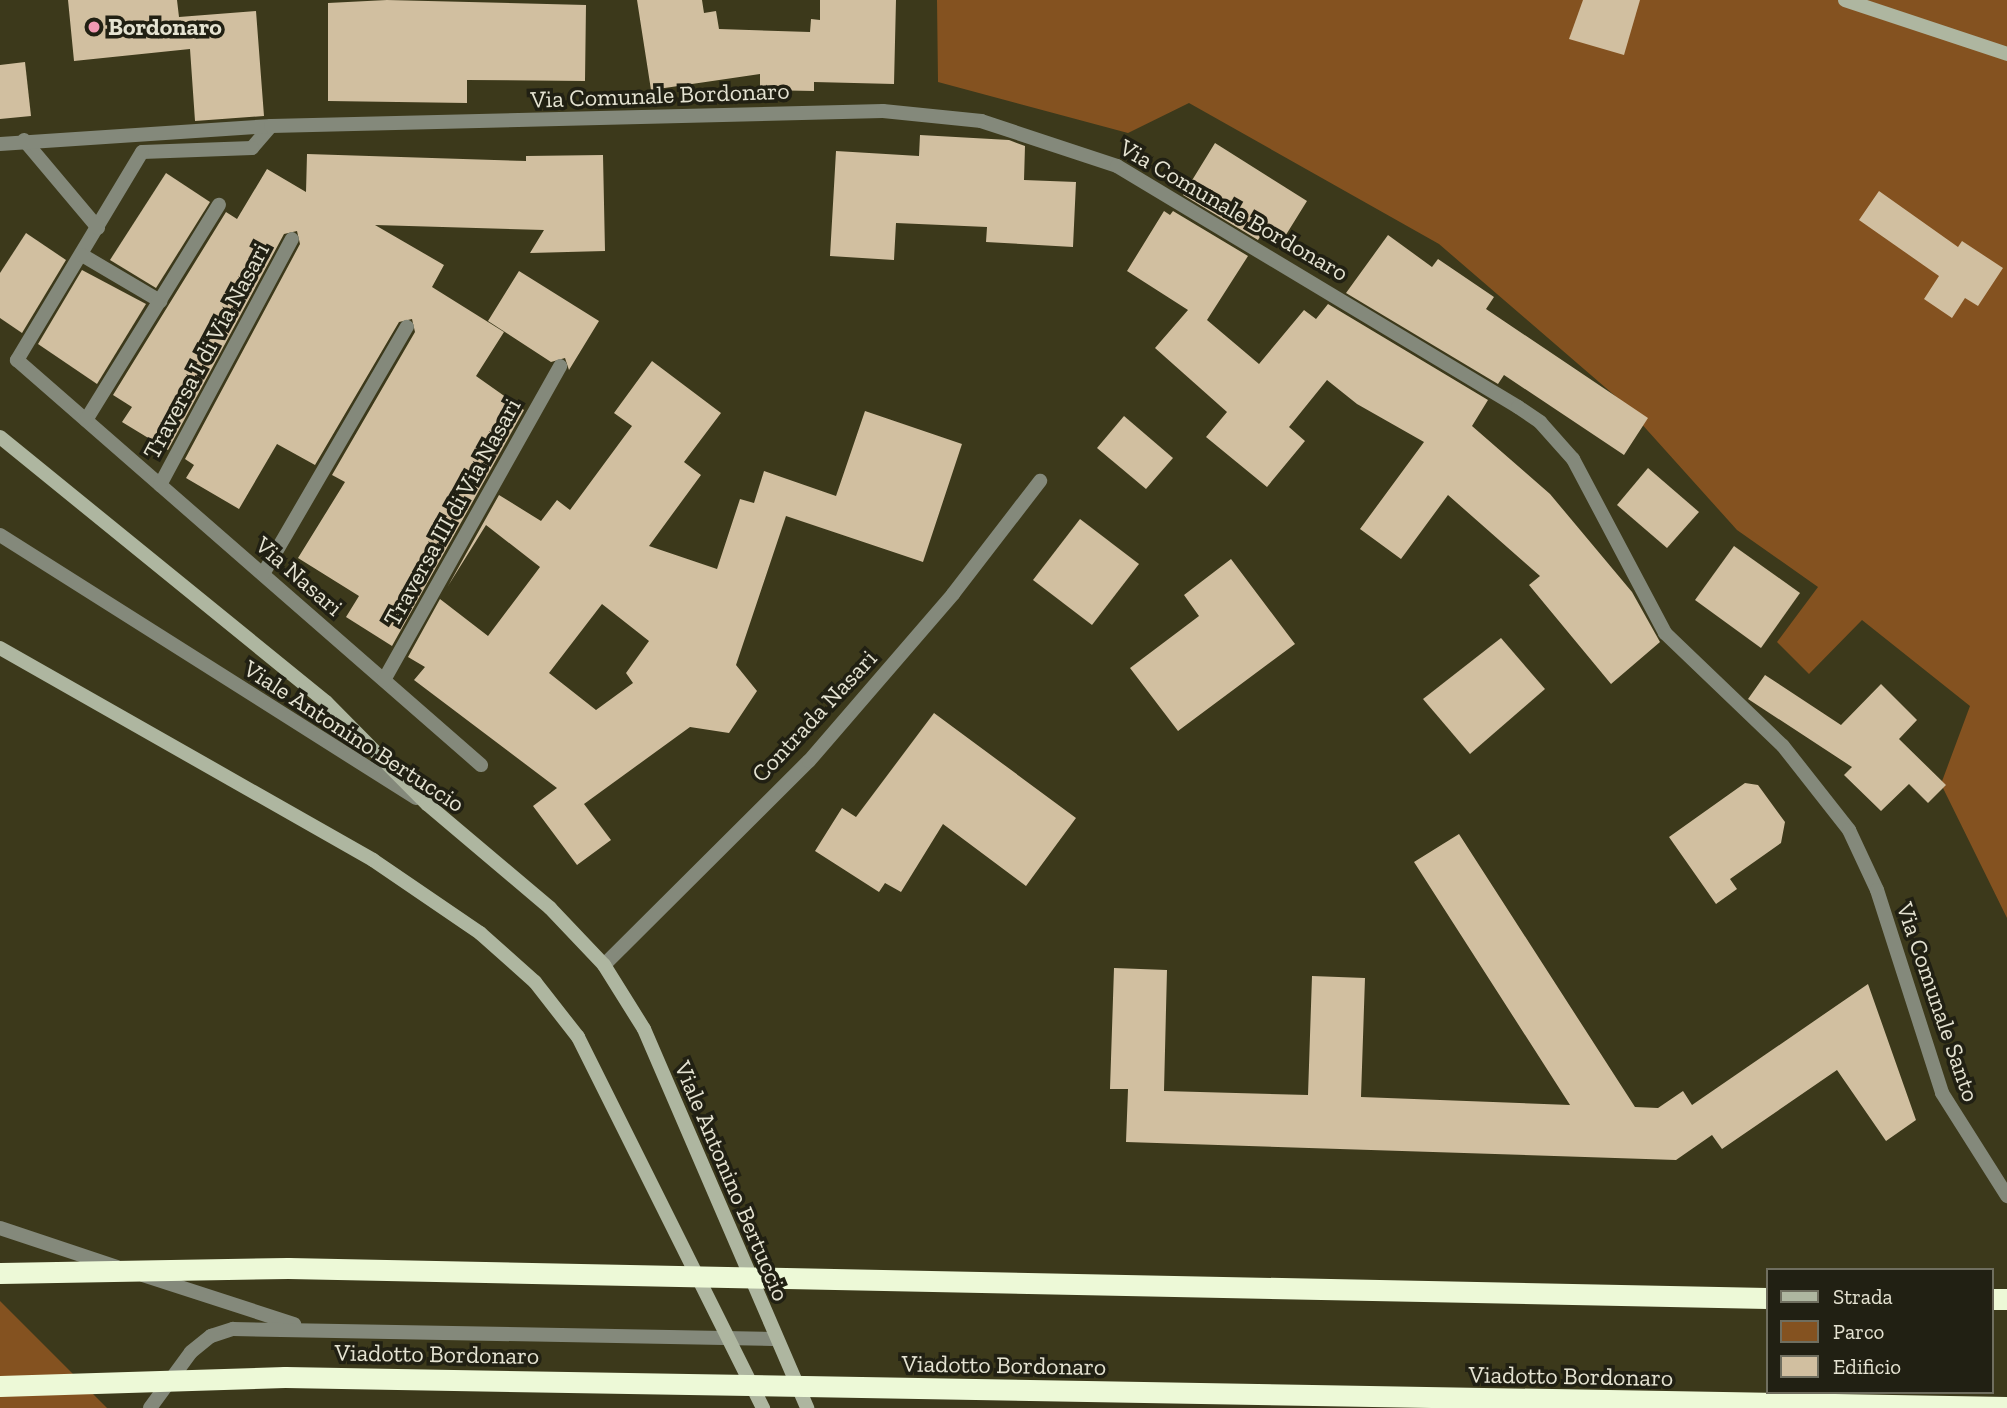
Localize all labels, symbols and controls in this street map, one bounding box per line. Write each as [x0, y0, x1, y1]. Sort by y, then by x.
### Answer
place label: Bordonaro [108, 13, 222, 41]
marker: Bordonaro [86, 19, 102, 35]
street label: Via Comunale Bordonaro [530, 76, 790, 114]
street label: Via Comunale Bordonaro [1114, 133, 1354, 287]
street label: Traversa I di Via Nasari [137, 238, 275, 464]
street label: Traversa III di Via Nasari [377, 393, 527, 631]
street label: Via Nasari [249, 530, 349, 622]
street label: Contrada Nasari [746, 644, 882, 788]
street label: Viale Antonino Bertuccio [238, 654, 470, 818]
street label: Via Comunale Santo [1890, 899, 1986, 1105]
street label: Viale Antonino Bertuccio [668, 1056, 796, 1306]
legend [1766, 1268, 1993, 1394]
text: Strada [1833, 1284, 1893, 1309]
text: Parco [1833, 1319, 1884, 1344]
street label: Viadotto Bordonaro [334, 1338, 540, 1370]
street label: Viadotto Bordonaro [901, 1349, 1107, 1381]
text: Edificio [1833, 1354, 1901, 1379]
street label: Viadotto Bordonaro [1468, 1360, 1674, 1392]

